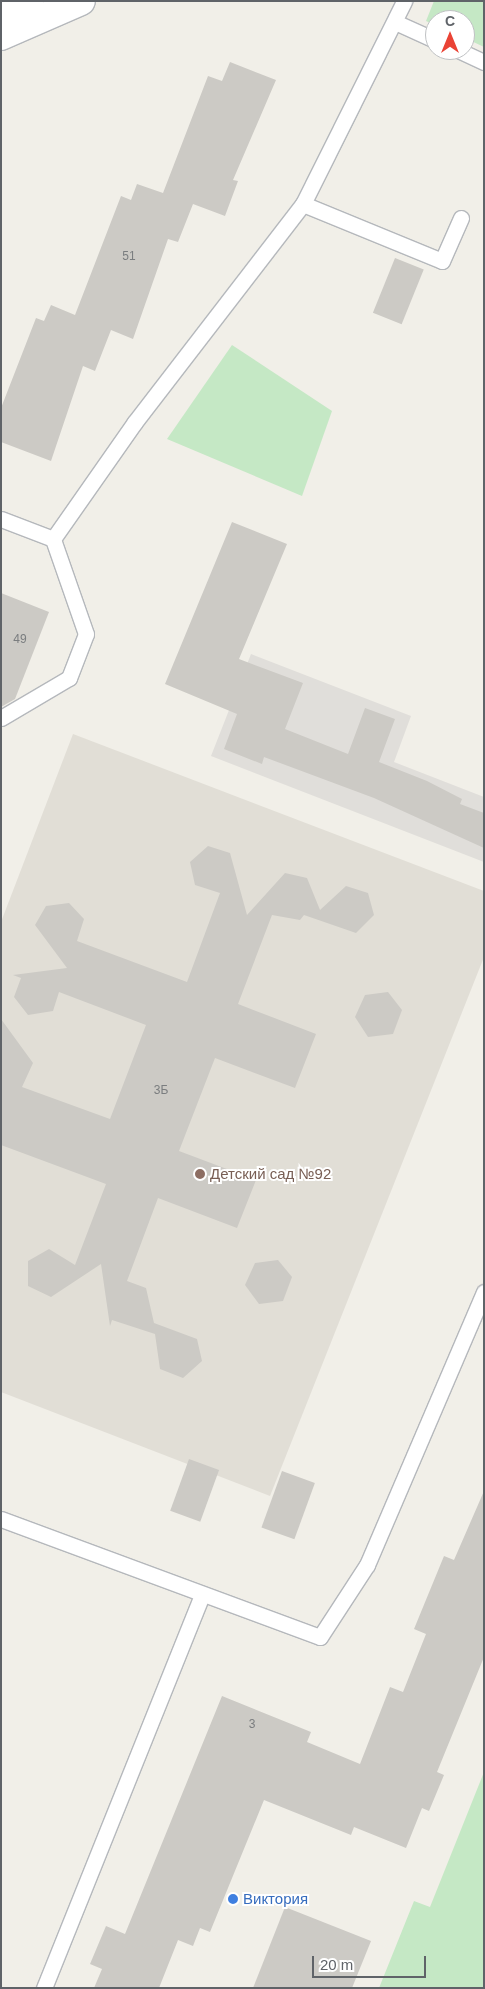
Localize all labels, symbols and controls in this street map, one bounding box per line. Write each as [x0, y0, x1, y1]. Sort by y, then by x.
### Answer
north arrow [425, 10, 475, 60]
text: С [445, 13, 455, 29]
house number: 51 [122, 250, 136, 264]
house number: 49 [13, 633, 27, 647]
house number: 3Б [154, 1084, 168, 1098]
place label: Детский сад №92 [210, 1165, 331, 1183]
marker: Детский сад №92 [194, 1168, 206, 1180]
house number: 3 [249, 1718, 255, 1732]
place label: Виктория [243, 1890, 308, 1908]
marker: Виктория [227, 1893, 239, 1905]
scale bar [315, 1946, 429, 1978]
text: 20 m [320, 1956, 353, 1973]

